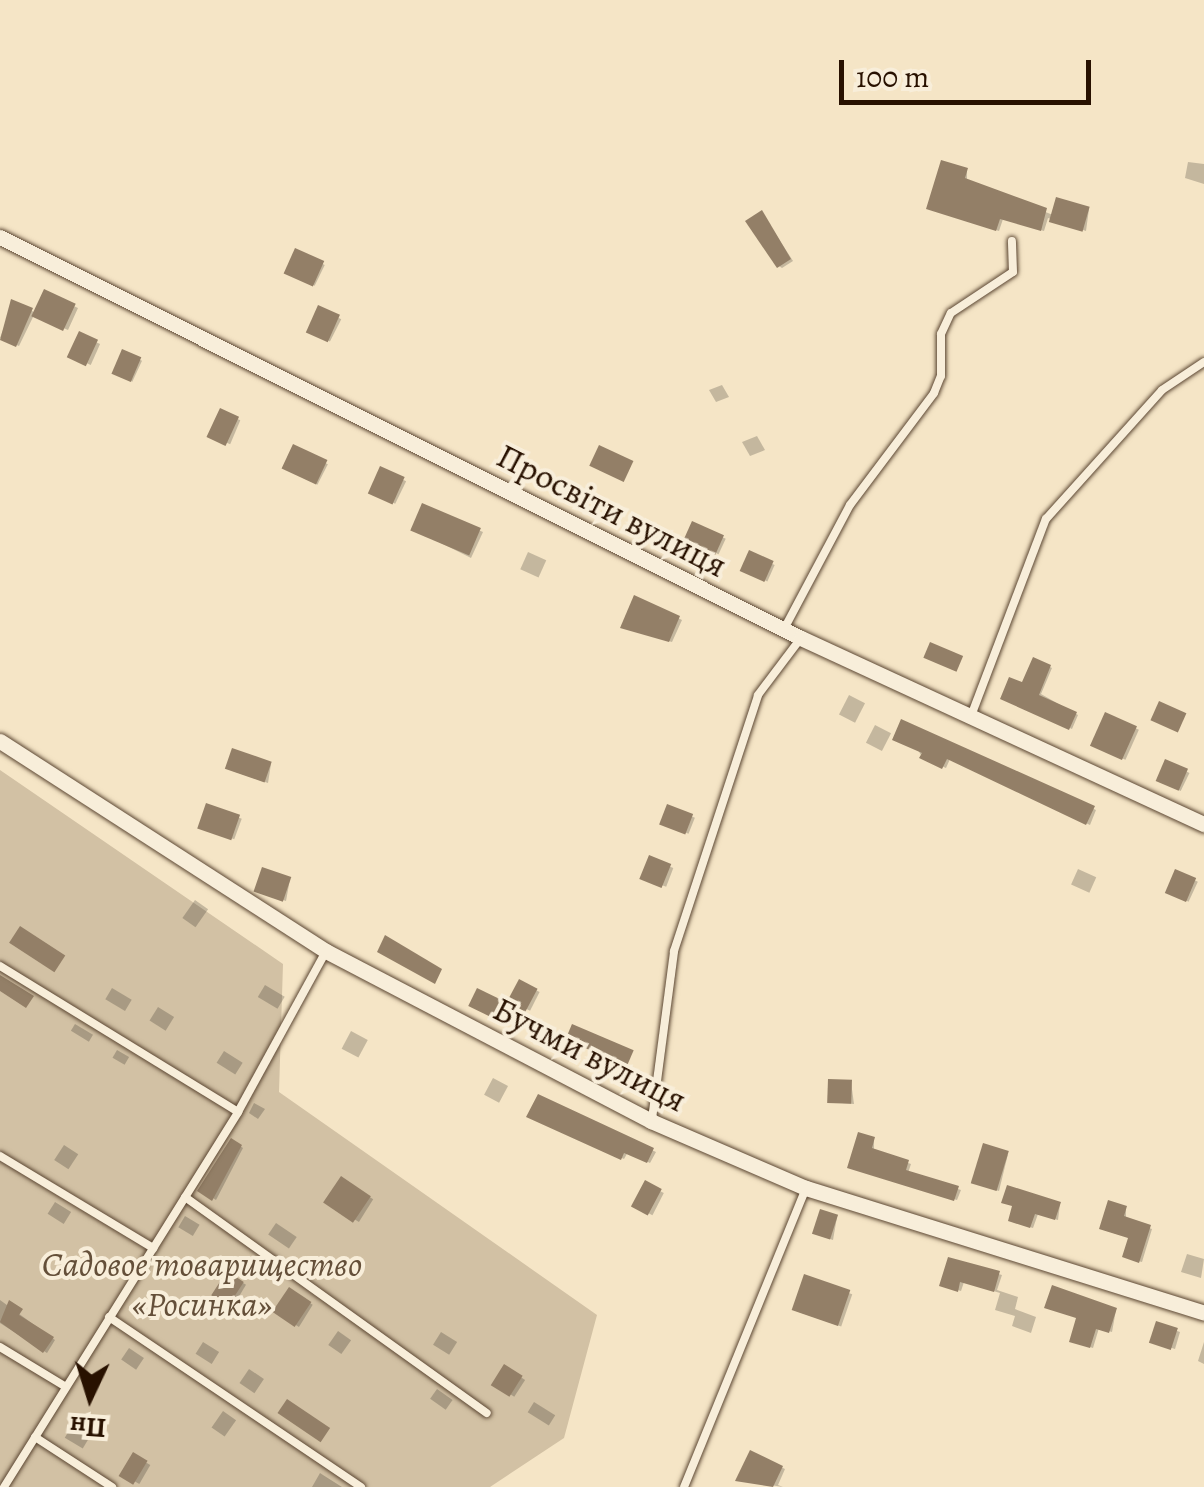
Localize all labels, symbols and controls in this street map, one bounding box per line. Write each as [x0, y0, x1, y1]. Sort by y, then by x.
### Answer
scale bar [844, 40, 1096, 102]
text: 100 m [856, 57, 929, 97]
street label: Просвіти вулиця [490, 434, 734, 586]
street label: Бучми вулиця [486, 987, 694, 1121]
park label: Садовое товарищество «Росинка» [42, 1243, 362, 1325]
north arrow [40, 1347, 140, 1447]
text: Пн [68, 1407, 108, 1447]

